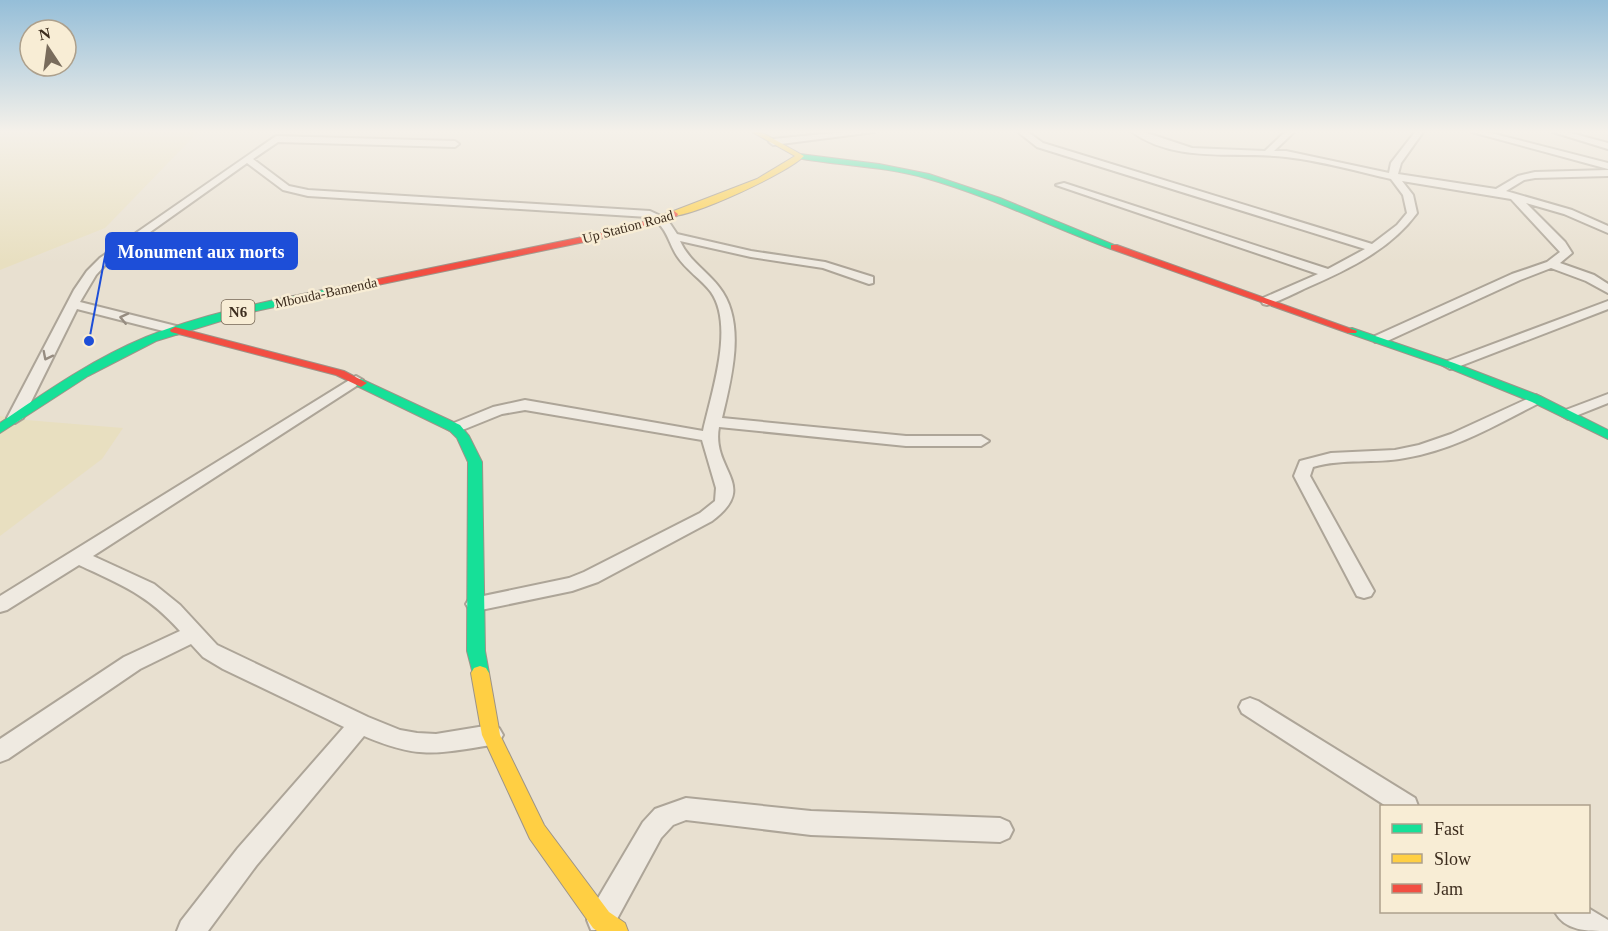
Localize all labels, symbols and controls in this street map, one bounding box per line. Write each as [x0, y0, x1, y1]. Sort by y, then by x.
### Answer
north arrow [18, 18, 78, 78]
text: N [37, 24, 53, 43]
street label: Up Station Road [581, 208, 675, 246]
callout: Monument aux morts [106, 233, 297, 269]
text: Monument aux morts [118, 242, 285, 262]
street label: Mbouda-Bamenda [273, 275, 379, 311]
road number: N6 [222, 300, 254, 324]
one-way arrow [119, 312, 129, 325]
one-way arrow [42, 350, 54, 361]
legend [1380, 805, 1590, 913]
text: Fast [1434, 819, 1464, 839]
text: Slow [1434, 849, 1471, 869]
text: Jam [1434, 879, 1463, 899]

